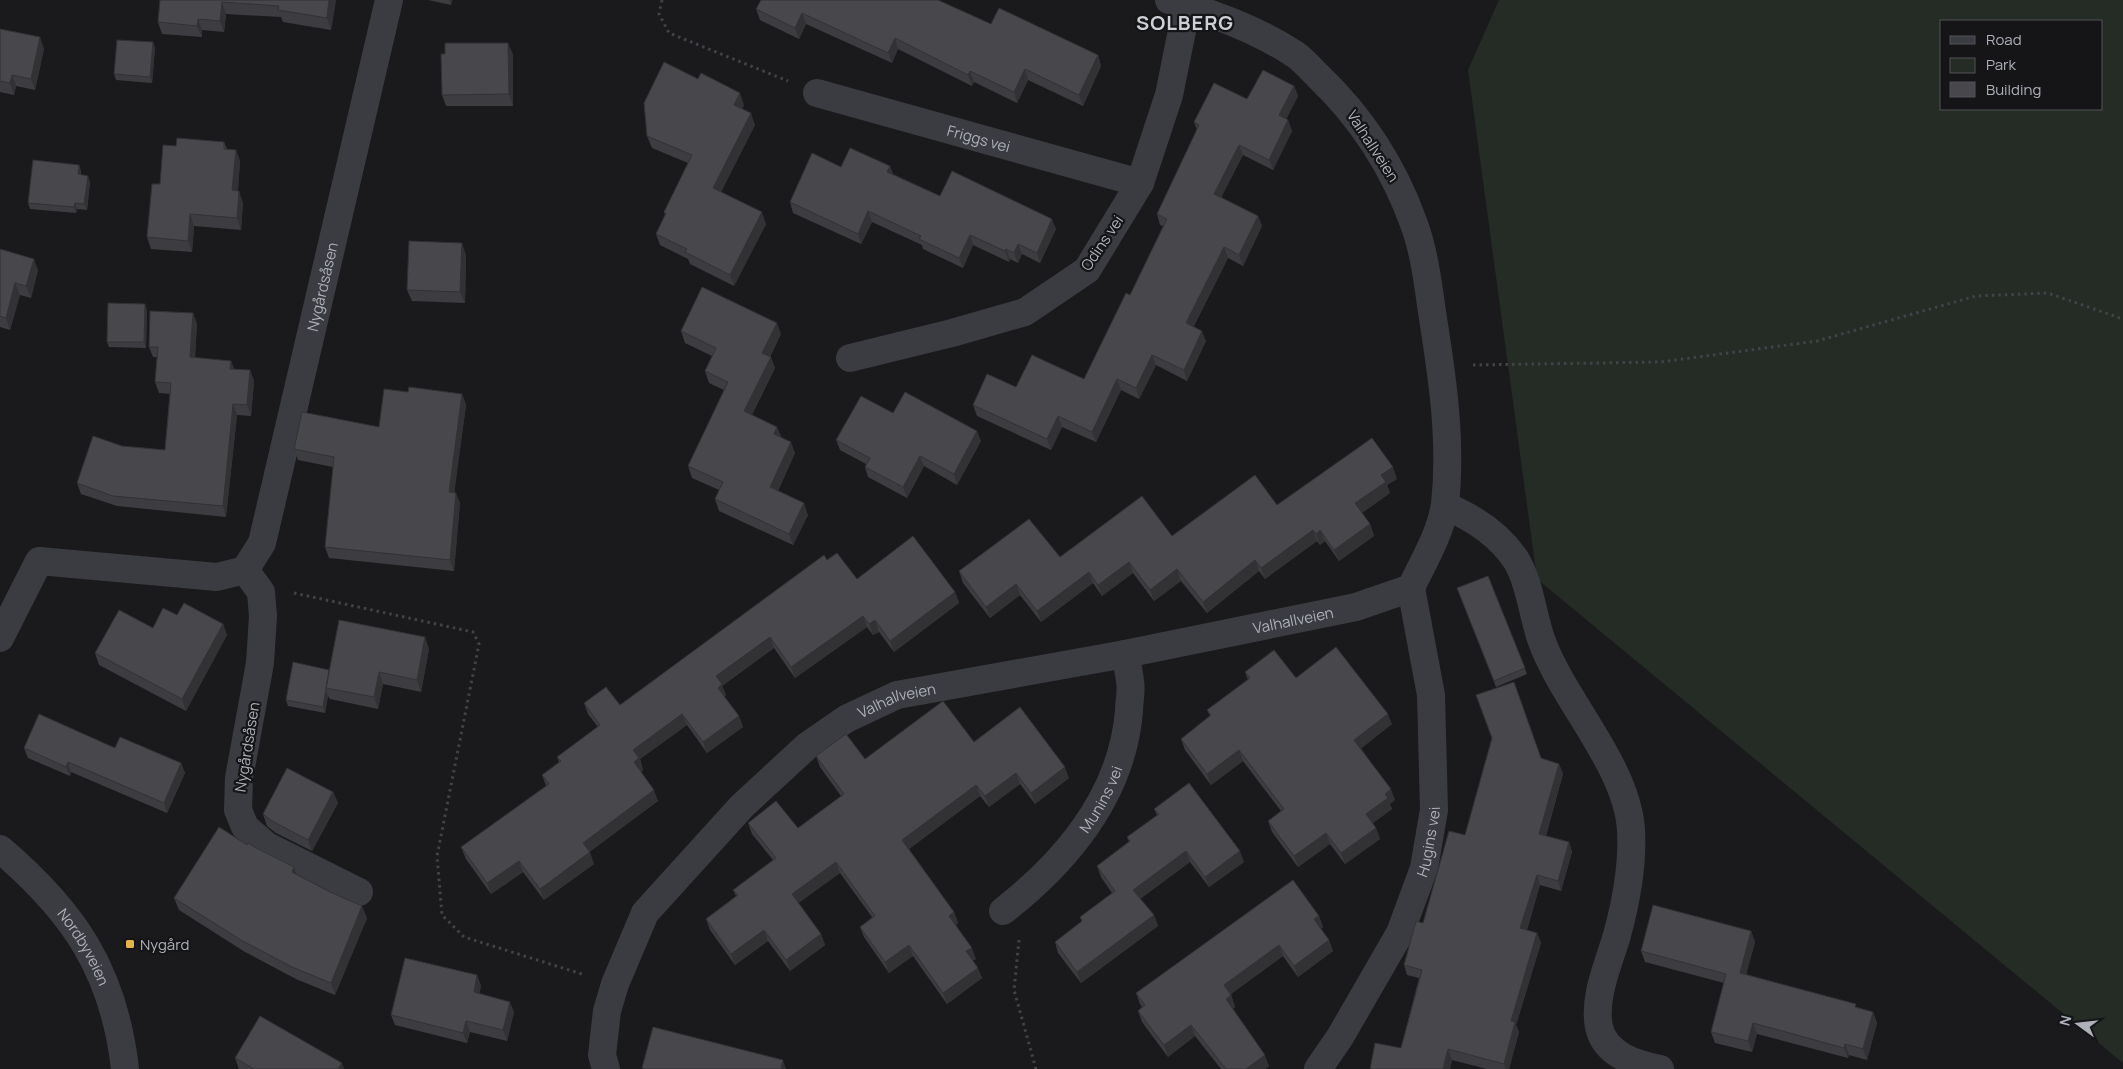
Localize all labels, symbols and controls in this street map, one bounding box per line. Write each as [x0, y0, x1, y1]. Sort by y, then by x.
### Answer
district label: SOLBERG [1136, 9, 1234, 36]
legend [1940, 20, 2103, 110]
text: Road [1986, 29, 2022, 50]
text: Park [1986, 54, 2016, 75]
text: Building [1986, 79, 2041, 100]
street label: Valhallveien [1342, 106, 1404, 186]
street label: Friggs vei [945, 119, 1013, 157]
street label: Odins vei [1076, 211, 1128, 275]
street label: Nygårdsåsen [301, 240, 343, 333]
street label: Valhallveien [1251, 601, 1335, 638]
street label: Valhallveien [854, 678, 937, 723]
street label: Nygårdsåsen [230, 700, 264, 794]
street label: Munins vei [1074, 763, 1127, 837]
street label: Hugins vei [1411, 806, 1444, 880]
street label: Nordbyveien [53, 904, 115, 989]
place label: Nygård [140, 934, 189, 955]
marker: Nygård [124, 938, 136, 950]
north arrow [2053, 999, 2103, 1049]
text: N [2054, 1013, 2075, 1028]

